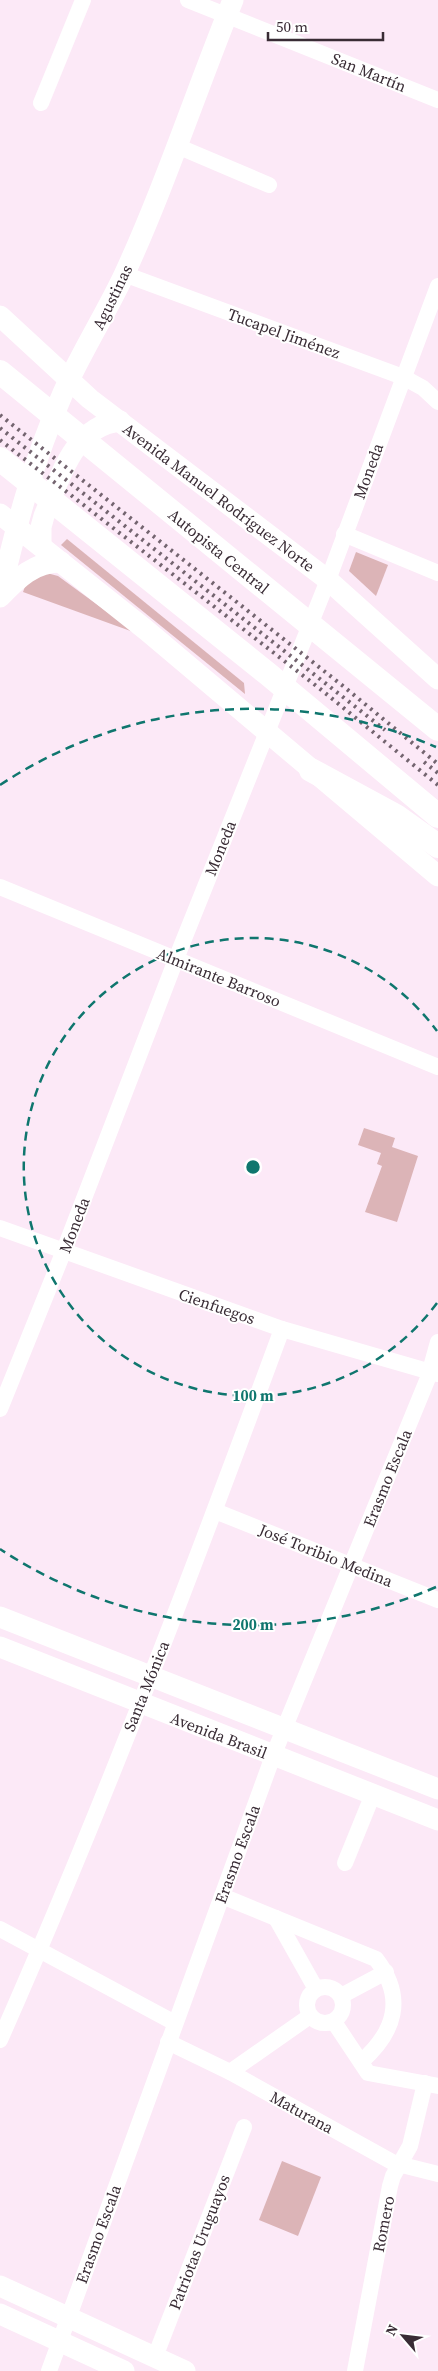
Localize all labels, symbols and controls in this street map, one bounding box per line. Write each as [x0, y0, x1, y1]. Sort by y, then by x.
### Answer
scale bar [268, 10, 383, 42]
text: 50 m [276, 16, 308, 37]
street label: San Martín [328, 47, 410, 97]
street label: Agustinas [87, 261, 137, 333]
street label: Tucapel Jiménez [225, 302, 343, 364]
street label: Avenida Manuel Rodríguez Norte [118, 417, 320, 577]
street label: Moneda [348, 439, 389, 502]
street label: Autopista Central [164, 503, 274, 599]
street label: Moneda [199, 816, 241, 879]
street label: Almirante Barroso [154, 942, 284, 1012]
centre of rings [244, 1158, 262, 1176]
street label: Moneda [53, 1193, 95, 1256]
street label: Cienfuegos [176, 1283, 258, 1329]
text: 100 m [232, 1385, 274, 1406]
street label: Erasmo Escala [357, 1425, 417, 1530]
street label: José Toribio Medina [255, 1518, 397, 1592]
text: 200 m [232, 1614, 274, 1635]
street label: Santa Mónica [118, 1636, 175, 1735]
street label: Avenida Brasil [167, 1706, 271, 1764]
street label: Erasmo Escala [209, 1801, 265, 1906]
street label: Maturana [266, 2086, 338, 2139]
street label: Patriotas Uruguayos [163, 2171, 235, 2313]
street label: Erasmo Escala [70, 2181, 126, 2286]
street label: Romero [367, 2194, 399, 2254]
north arrow [378, 2311, 428, 2361]
text: N [380, 2321, 403, 2339]

